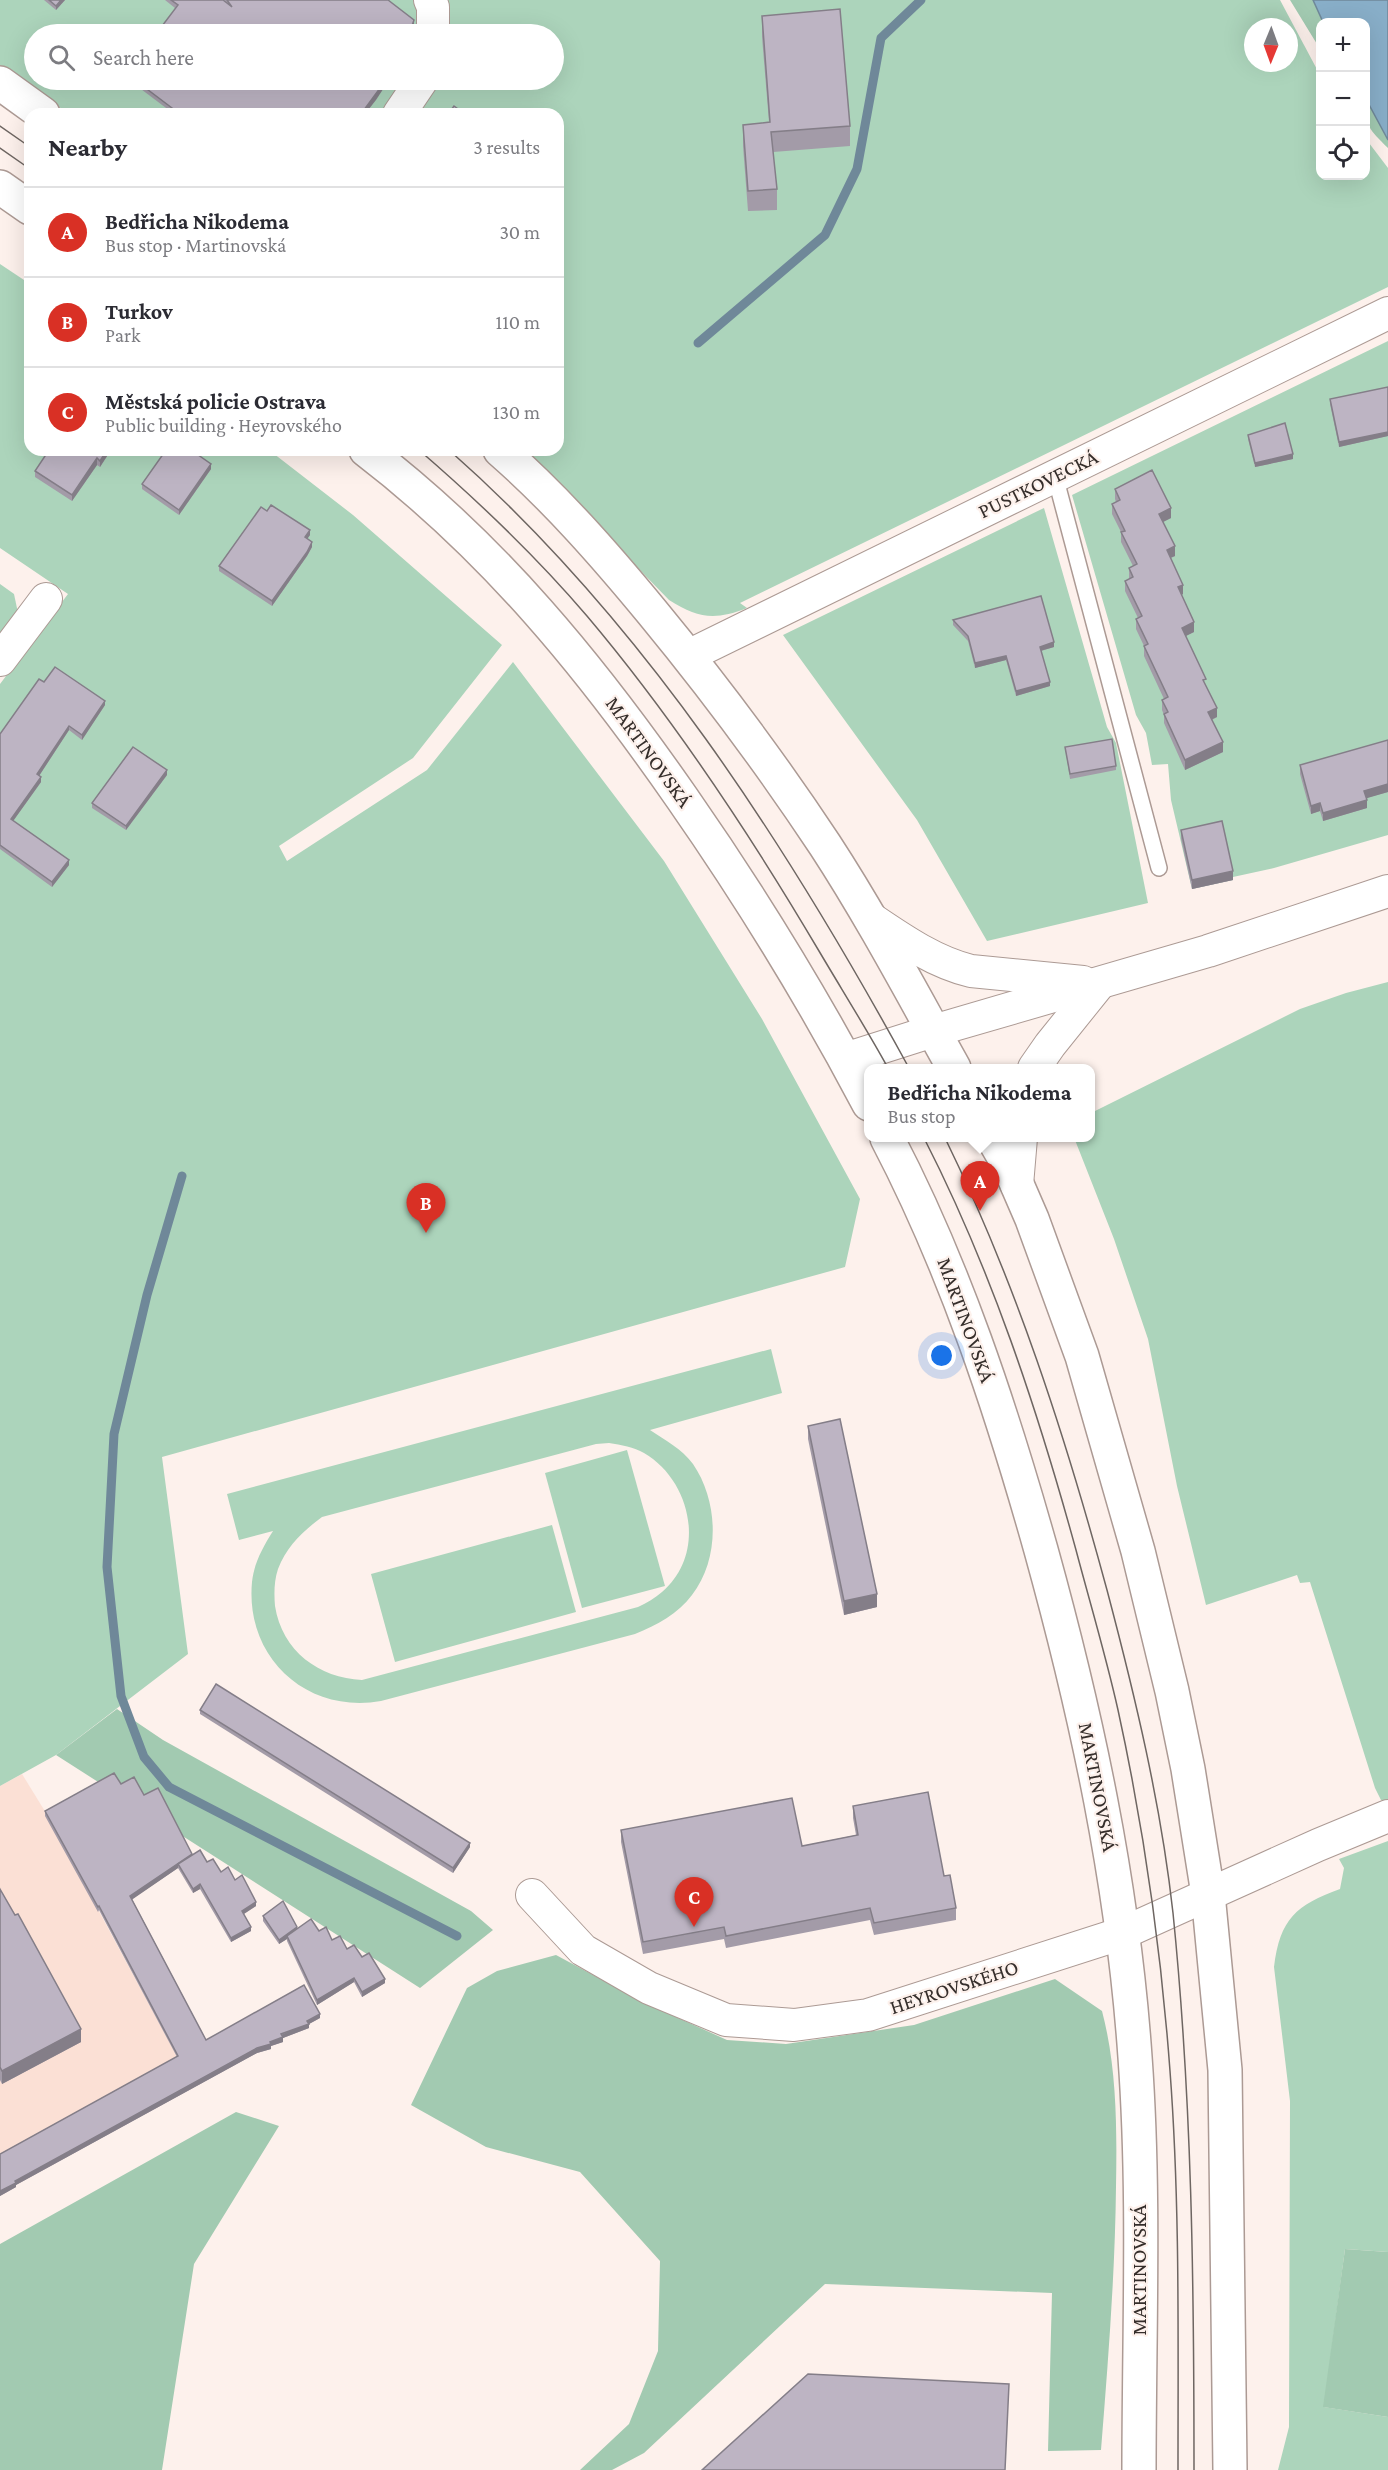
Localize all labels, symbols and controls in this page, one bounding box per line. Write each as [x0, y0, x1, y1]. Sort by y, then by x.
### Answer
north arrow [1244, 18, 1298, 72]
map controls [1316, 18, 1370, 180]
button: + [1316, 18, 1370, 72]
search box [24, 24, 564, 90]
icon: search [45, 41, 78, 74]
text: Search here [93, 45, 194, 70]
button: − [1316, 72, 1370, 126]
button: locate [1316, 126, 1370, 180]
text: Nearby [48, 133, 127, 162]
text: 3 results [473, 136, 540, 158]
text: Bedřicha Nikodema [105, 209, 289, 234]
text: A [62, 221, 73, 243]
text: 30 m [499, 221, 540, 243]
text: Bus stop · Martinovská [105, 234, 286, 256]
text: Turkov [105, 299, 173, 324]
text: B [62, 311, 73, 333]
text: 110 m [496, 311, 540, 333]
text: Park [105, 324, 141, 346]
text: Městská policie Ostrava [105, 389, 326, 414]
text: C [61, 401, 74, 423]
text: 130 m [493, 401, 540, 423]
text: Public building · Heyrovského [105, 414, 342, 436]
street label: PUSTKOVECKÁ [974, 445, 1102, 523]
street label: MARTINOVSKÁ [601, 692, 697, 812]
popup [864, 1064, 1095, 1142]
text: Bedřicha Nikodema [888, 1080, 1071, 1105]
text: Bus stop [888, 1105, 955, 1127]
pin: A [960, 1162, 1000, 1211]
pin: B [406, 1184, 446, 1233]
street label: MARTINOVSKÁ [932, 1254, 1000, 1386]
your location [927, 1341, 956, 1370]
street label: MARTINOVSKÁ [1074, 1720, 1122, 1854]
pin: C [674, 1878, 714, 1927]
street label: HEYROVSKÉHO [887, 1955, 1021, 2019]
street label: MARTINOVSKÁ [1127, 2204, 1151, 2336]

